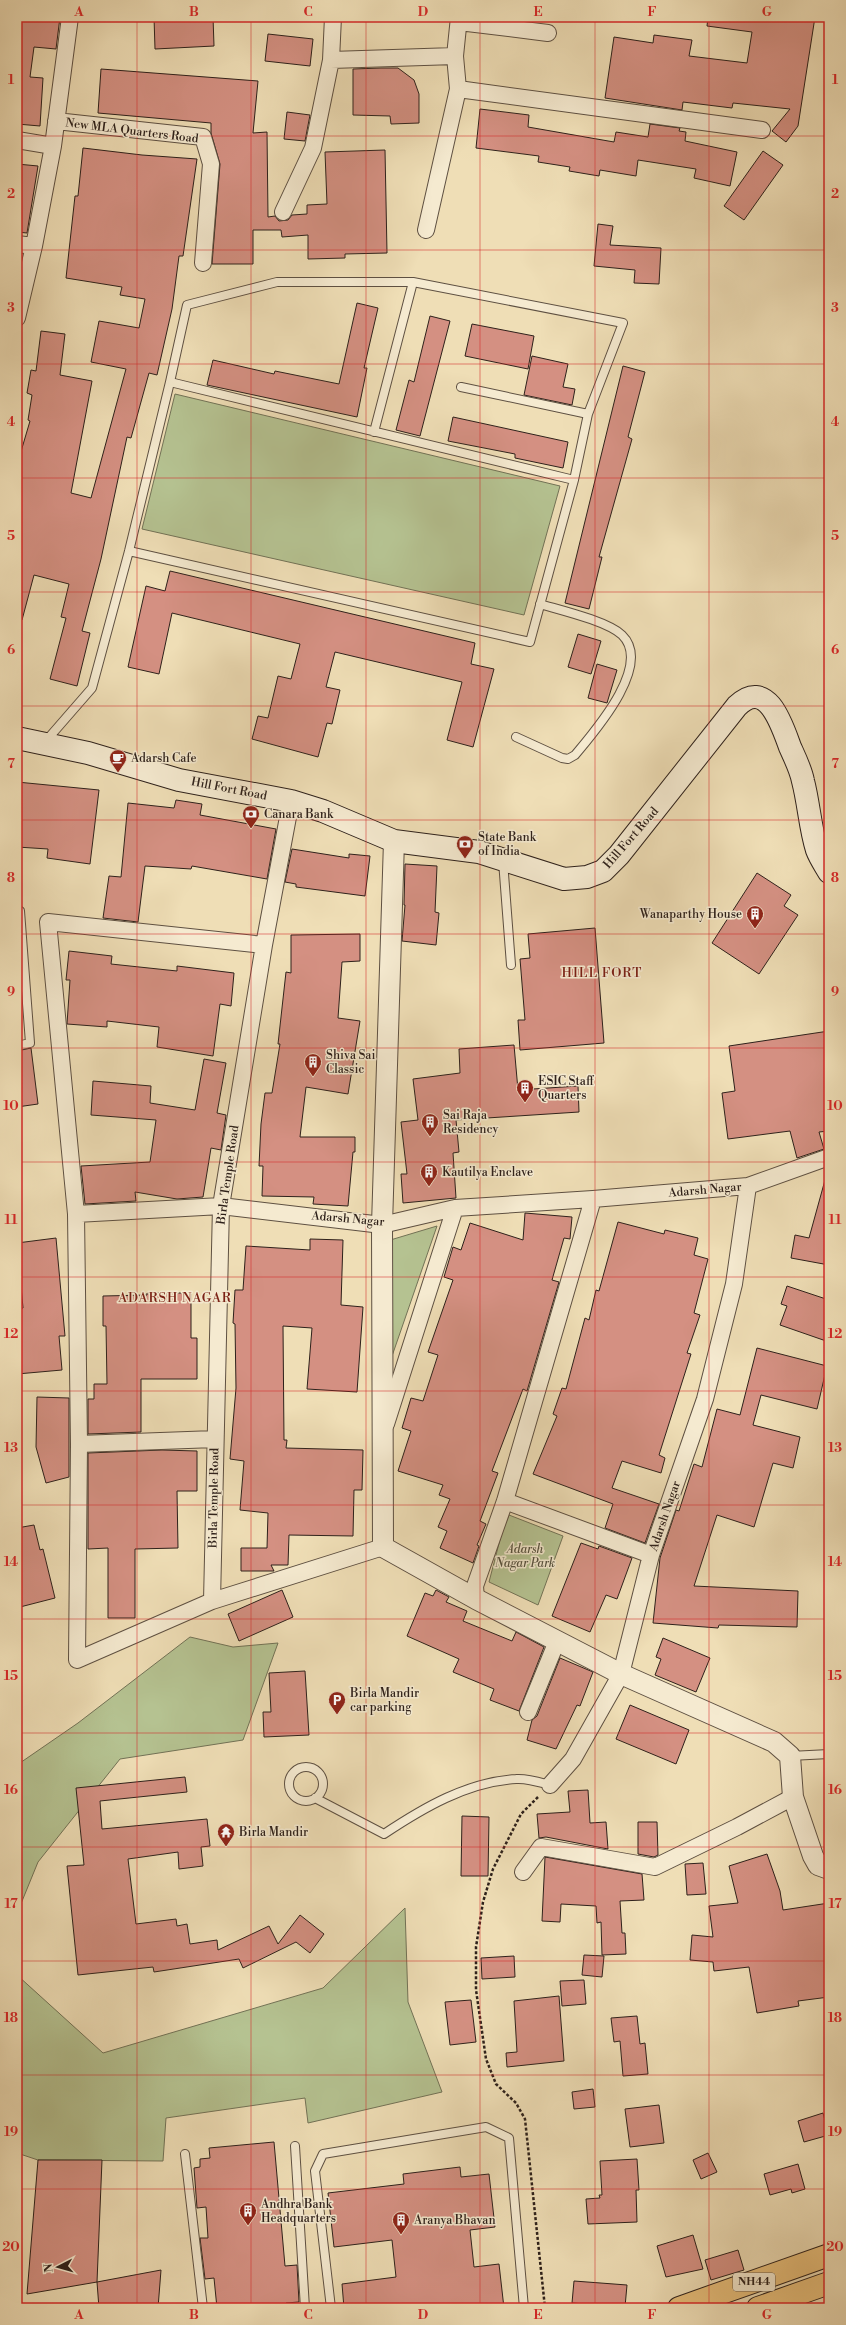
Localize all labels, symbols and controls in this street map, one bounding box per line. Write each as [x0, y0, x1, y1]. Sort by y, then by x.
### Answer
text: A [73, 4, 84, 20]
text: B [189, 4, 199, 20]
text: C [303, 4, 313, 20]
text: D [418, 4, 428, 20]
text: E [533, 4, 543, 20]
text: F [647, 4, 657, 20]
text: G [762, 4, 773, 20]
text: 1 [8, 72, 15, 88]
text: 1 [832, 72, 839, 88]
street label: New MLA Quarters Road [65, 115, 200, 147]
text: 2 [7, 186, 15, 202]
text: 2 [831, 186, 839, 202]
text: 3 [7, 300, 15, 316]
text: 3 [831, 300, 839, 316]
text: 4 [7, 414, 16, 430]
text: 4 [831, 414, 840, 430]
text: 5 [7, 528, 15, 544]
text: 5 [831, 528, 839, 544]
text: 6 [7, 642, 15, 658]
text: 6 [831, 642, 839, 658]
cafe icon: Adarsh Cafe [108, 748, 128, 773]
place label: Adarsh Cafe [130, 751, 196, 766]
text: 7 [7, 756, 15, 772]
text: 7 [831, 756, 839, 772]
street label: Hill Fort Road [190, 774, 268, 804]
bank icon: Canara Bank [241, 804, 261, 829]
street label: Hill Fort Road [600, 804, 662, 872]
place label: Canara Bank [264, 807, 334, 822]
place label: State Bank of India [478, 830, 537, 859]
bank icon: State Bank of India [455, 834, 475, 859]
text: 8 [7, 870, 15, 886]
text: 8 [831, 870, 839, 886]
building icon: Wanaparthy House [745, 904, 765, 929]
place label: Wanaparthy House [639, 907, 742, 922]
district label: HILL FORT [561, 965, 643, 981]
text: 9 [7, 984, 15, 1000]
text: 9 [831, 984, 839, 1000]
place label: Shiva Sai Classic [326, 1048, 375, 1077]
building icon: Shiva Sai Classic [303, 1052, 323, 1077]
place label: ESIC Staff Quarters [538, 1074, 595, 1103]
building icon: ESIC Staff Quarters [515, 1078, 535, 1103]
text: 10 [3, 1098, 19, 1114]
text: 10 [827, 1098, 843, 1114]
place label: Sai Raja Residency [443, 1108, 499, 1137]
building icon: Sai Raja Residency [420, 1112, 440, 1137]
street label: Birla Temple Road [213, 1124, 242, 1227]
building icon: Kautilya Enclave [419, 1162, 439, 1187]
place label: Kautilya Enclave [442, 1165, 533, 1180]
street label: Adarsh Nagar [667, 1179, 742, 1201]
street label: Adarsh Nagar [310, 1208, 385, 1230]
text: 11 [5, 1212, 18, 1228]
text: 11 [829, 1212, 842, 1228]
district label: ADARSH NAGAR [117, 1290, 232, 1306]
text: 12 [4, 1326, 18, 1342]
text: 12 [828, 1326, 842, 1342]
text: 13 [4, 1440, 18, 1456]
text: 13 [828, 1440, 842, 1456]
street label: Birla Temple Road [206, 1448, 222, 1549]
street label: Adarsh Nagar [646, 1479, 684, 1554]
park label: Adarsh Nagar Park [494, 1542, 555, 1571]
text: 14 [4, 1554, 18, 1570]
text: 14 [828, 1554, 842, 1570]
text: 15 [4, 1668, 18, 1684]
text: 15 [828, 1668, 842, 1684]
place label: Birla Mandir car parking [349, 1686, 419, 1715]
parking icon: Birla Mandir car parking [327, 1690, 347, 1715]
text: 16 [4, 1782, 18, 1798]
text: 16 [828, 1782, 842, 1798]
temple icon: Birla Mandir [216, 1822, 236, 1847]
place label: Birla Mandir [238, 1825, 308, 1840]
text: 17 [4, 1896, 18, 1912]
text: 17 [828, 1896, 842, 1912]
text: 18 [4, 2010, 18, 2026]
text: 18 [828, 2010, 842, 2026]
text: 19 [4, 2124, 18, 2140]
text: 19 [828, 2124, 842, 2140]
place label: Andhra Bank Headquarters [260, 2197, 336, 2226]
building icon: Andhra Bank Headquarters [238, 2201, 258, 2226]
building icon: Aranya Bhavan [391, 2210, 411, 2235]
place label: Aranya Bhavan [413, 2213, 496, 2228]
text: 20 [2, 2239, 20, 2255]
text: 20 [826, 2239, 844, 2255]
north arrow [38, 2247, 78, 2287]
text: N [42, 2263, 56, 2273]
road number: NH44 [733, 2273, 775, 2291]
text: A [73, 2307, 84, 2323]
text: B [189, 2307, 199, 2323]
text: C [303, 2307, 313, 2323]
text: D [418, 2307, 428, 2323]
text: E [533, 2307, 543, 2323]
text: F [647, 2307, 657, 2323]
text: G [762, 2307, 773, 2323]

